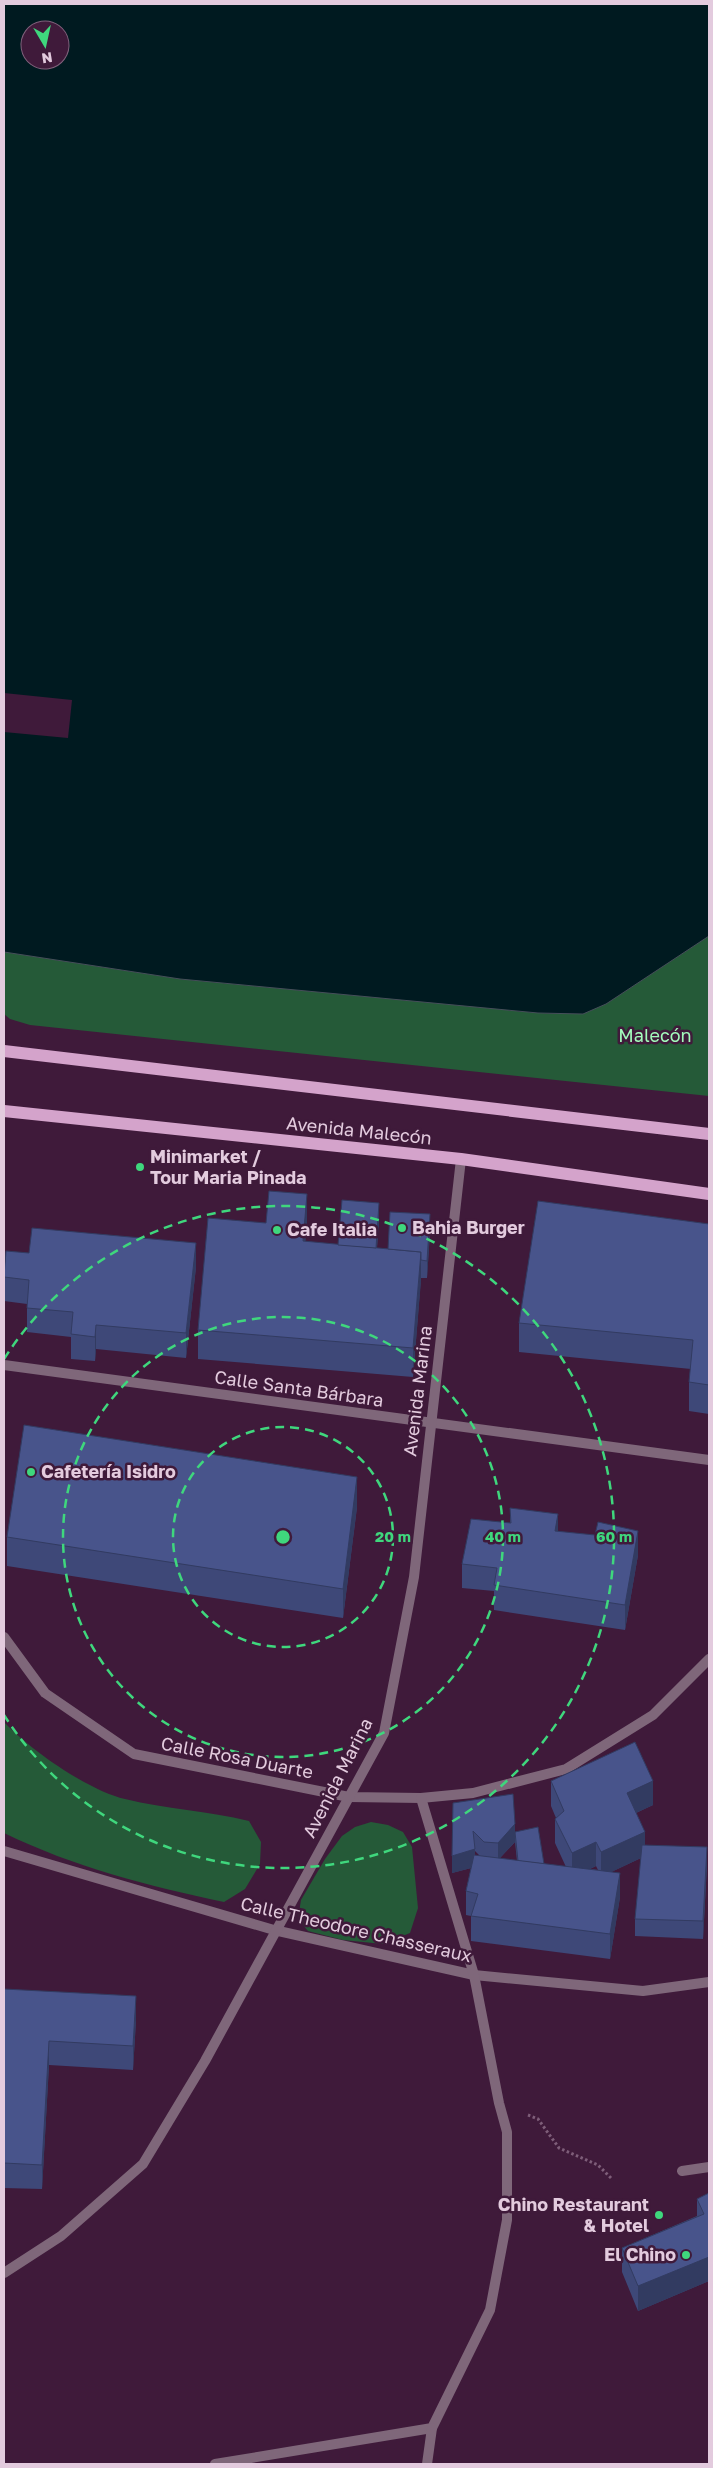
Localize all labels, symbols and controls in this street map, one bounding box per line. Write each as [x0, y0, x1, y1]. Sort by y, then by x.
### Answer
north arrow [20, 20, 70, 70]
text: N [41, 49, 54, 68]
park label: Malecón [618, 1024, 692, 1046]
street label: Avenida Malecón [285, 1111, 433, 1149]
place label: Minimarket / Tour Maria Pinada [150, 1145, 306, 1188]
marker: Minimarket / Tour Maria Pinada [134, 1161, 146, 1173]
place label: Bahia Burger [412, 1216, 525, 1238]
place label: Cafe Italia [287, 1218, 377, 1240]
marker: Bahia Burger [396, 1222, 408, 1234]
marker: Cafe Italia [271, 1224, 283, 1236]
street label: Avenida Marina [398, 1324, 436, 1457]
street label: Calle Santa Bárbara [213, 1365, 385, 1411]
place label: Cafetería Isidro [41, 1460, 176, 1482]
marker: Cafetería Isidro [25, 1466, 37, 1478]
text: 20 m [375, 1527, 411, 1545]
text: 40 m [485, 1527, 521, 1545]
text: 60 m [596, 1527, 632, 1545]
centre of rings [274, 1528, 292, 1546]
street label: Avenida Marina [297, 1714, 377, 1841]
street label: Calle Rosa Duarte [159, 1731, 315, 1783]
street label: Calle Theodore Chasseraux [238, 1892, 474, 1966]
place label: Chino Restaurant & Hotel [498, 2193, 649, 2236]
marker: Chino Restaurant & Hotel [653, 2209, 665, 2221]
place label: El Chino [604, 2243, 676, 2265]
marker: El Chino [680, 2249, 692, 2261]

